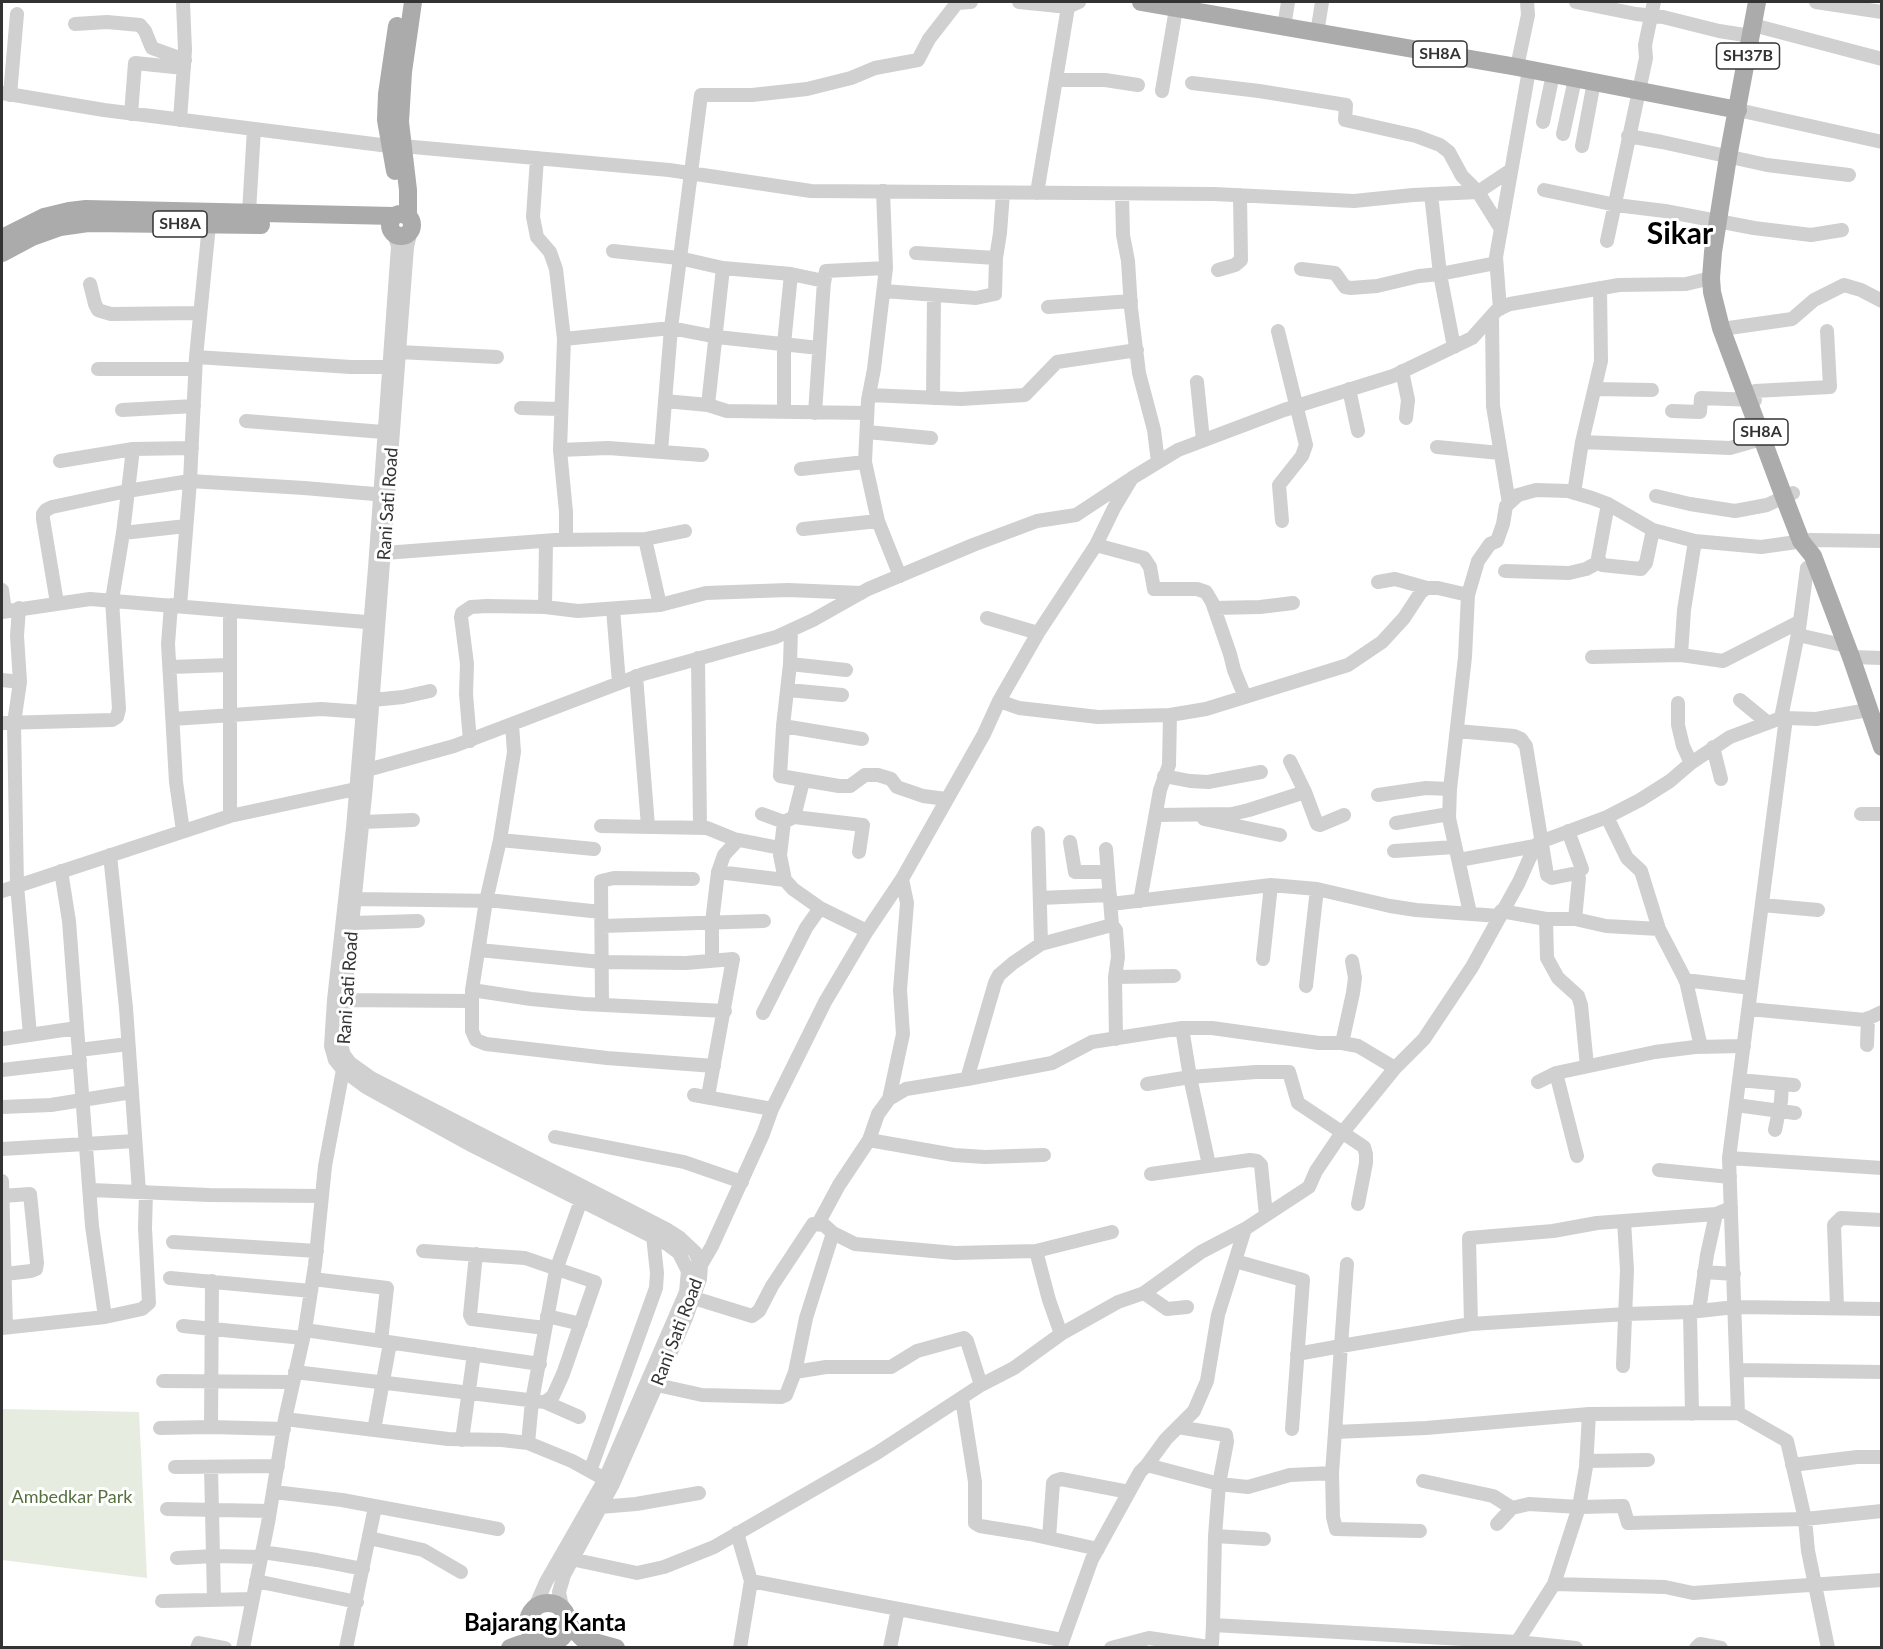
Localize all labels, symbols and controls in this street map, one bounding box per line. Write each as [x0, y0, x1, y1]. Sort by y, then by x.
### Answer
road number: SH8A [1413, 41, 1467, 67]
road number: SH37B [1716, 43, 1780, 69]
road number: SH8A [153, 211, 207, 237]
district label: Sikar [1647, 216, 1713, 252]
road number: SH8A [1734, 419, 1788, 445]
street label: Rani Sati Road [373, 447, 403, 561]
street label: Rani Sati Road [333, 931, 363, 1045]
street label: Rani Sati Road [647, 1275, 707, 1389]
park label: Ambedkar Park [11, 1486, 133, 1508]
district label: Bajarang Kanta [464, 1609, 626, 1637]

